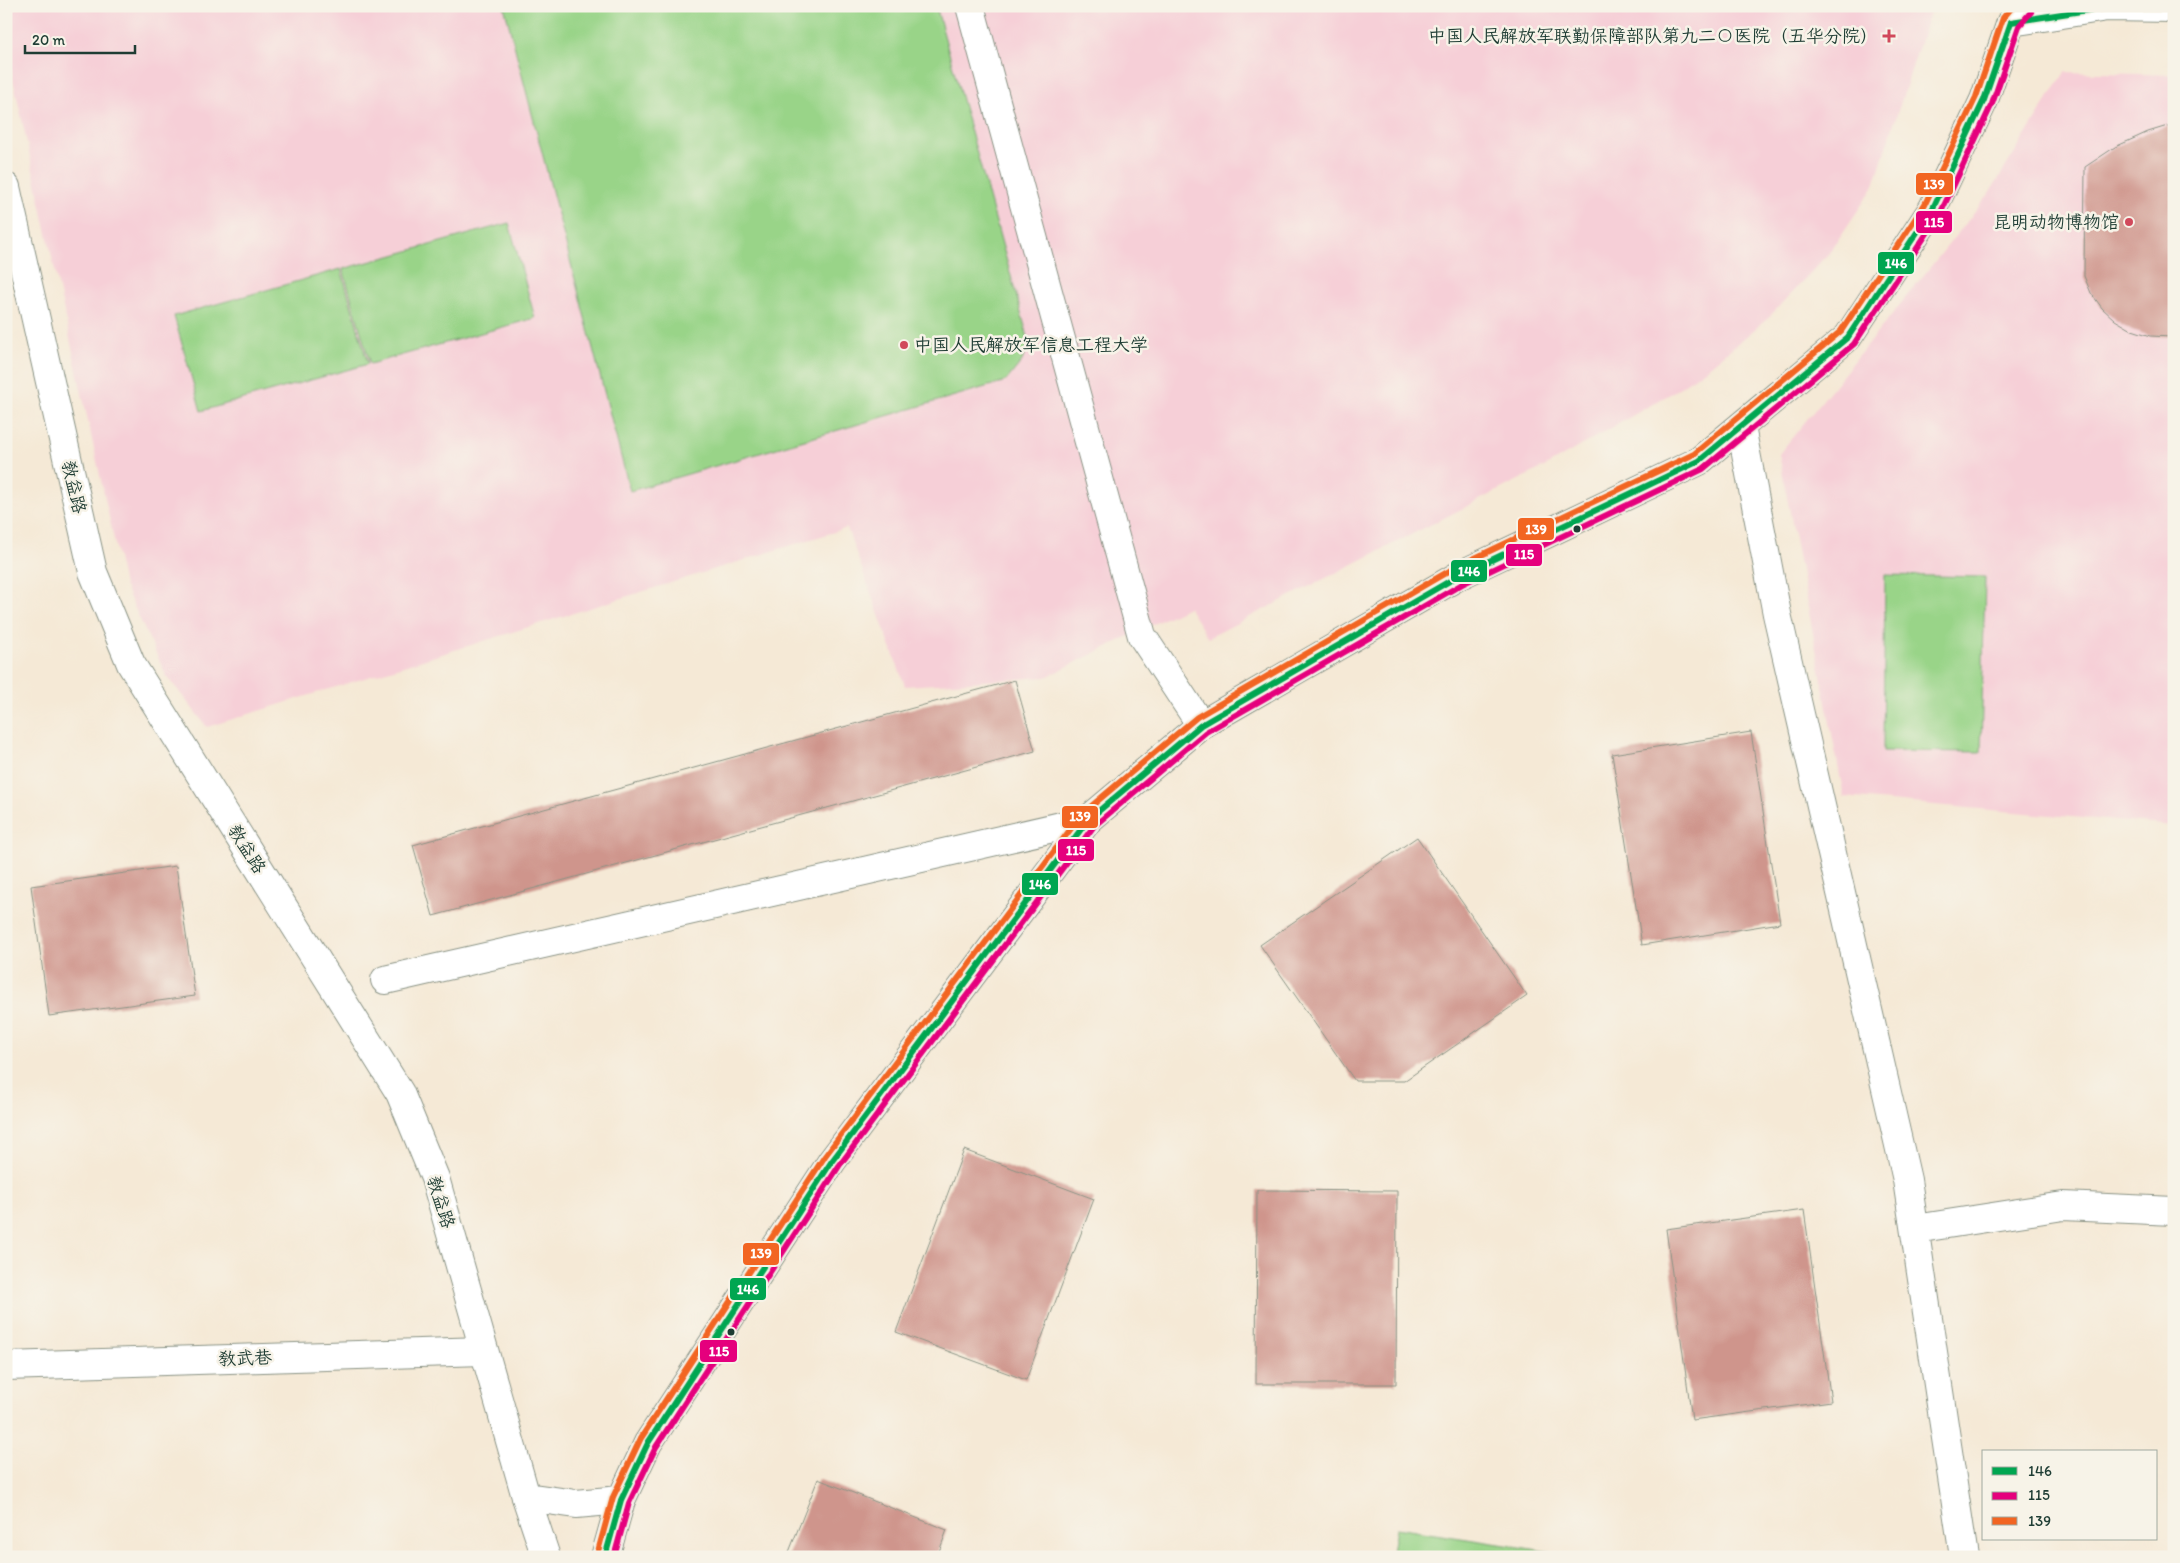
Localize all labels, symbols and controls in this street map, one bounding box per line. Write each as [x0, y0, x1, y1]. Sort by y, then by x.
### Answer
scale bar [25, 22, 135, 54]
place label: 中国人民解放军联勤保障部队第九二〇医院（五华分院） [1428, 25, 1878, 47]
marker: 中国人民解放军联勤保障部队第九二〇医院（五华分院） [1882, 29, 1896, 43]
text: 20 m [32, 31, 66, 49]
line badge: 139 [1915, 172, 1954, 196]
text: 139 [1923, 176, 1945, 193]
line badge: 115 [1915, 210, 1953, 234]
place label: 昆明动物博物馆 [1993, 211, 2119, 233]
text: 115 [1924, 214, 1945, 231]
marker: 昆明动物博物馆 [2123, 216, 2135, 228]
line badge: 146 [1877, 251, 1915, 275]
text: 146 [1885, 255, 1908, 272]
place label: 中国人民解放军信息工程大学 [914, 334, 1148, 356]
marker: 中国人民解放军信息工程大学 [898, 339, 910, 351]
street label: 教益路 [57, 458, 91, 516]
line badge: 139 [1517, 517, 1555, 541]
text: 139 [1525, 521, 1547, 538]
unlabelled marker [1572, 524, 1582, 534]
line badge: 115 [1505, 543, 1543, 567]
text: 115 [1514, 546, 1535, 563]
line badge: 146 [1450, 559, 1488, 583]
text: 146 [1458, 563, 1481, 580]
line badge: 139 [1061, 805, 1099, 829]
text: 139 [1069, 808, 1091, 825]
street label: 教益路 [223, 820, 271, 878]
line badge: 115 [1057, 838, 1095, 862]
text: 115 [1066, 842, 1087, 859]
line badge: 146 [1021, 872, 1059, 896]
text: 146 [1029, 876, 1052, 893]
street label: 教益路 [423, 1173, 459, 1231]
line badge: 139 [742, 1242, 780, 1266]
text: 139 [750, 1245, 772, 1262]
line badge: 146 [729, 1277, 767, 1301]
text: 146 [737, 1281, 760, 1298]
unlabelled marker [726, 1327, 736, 1337]
line badge: 115 [699, 1339, 738, 1363]
text: 115 [709, 1343, 730, 1360]
street label: 教武巷 [218, 1346, 272, 1370]
legend [1982, 1450, 2158, 1540]
text: 146 [2028, 1462, 2052, 1480]
text: 115 [2028, 1486, 2050, 1504]
text: 139 [2028, 1512, 2051, 1530]

